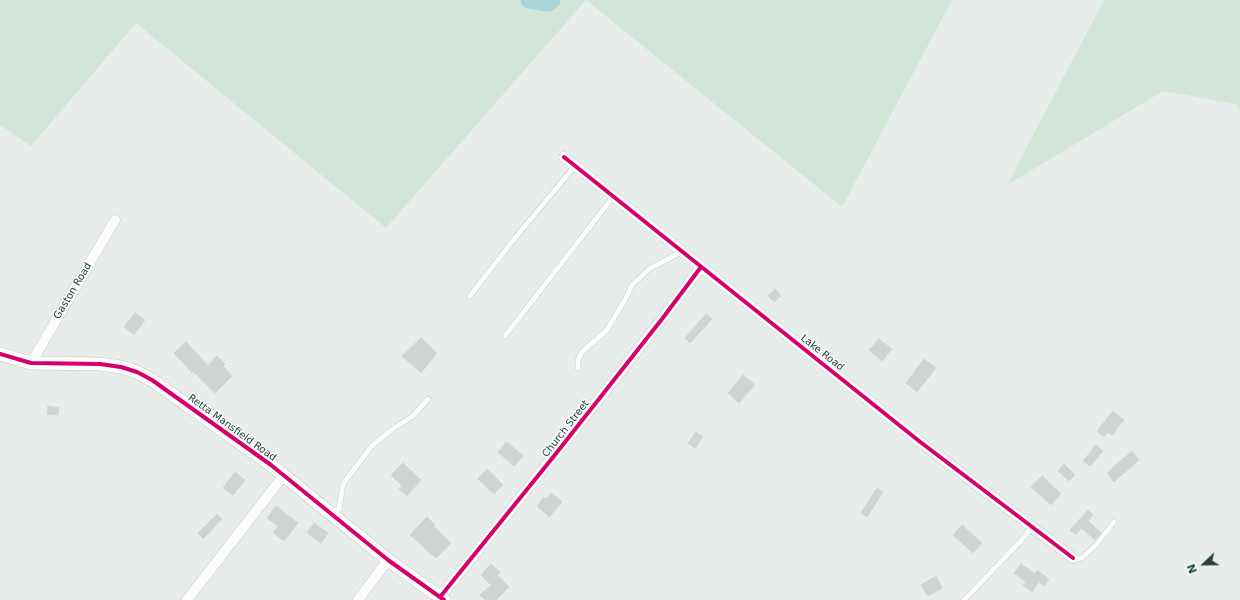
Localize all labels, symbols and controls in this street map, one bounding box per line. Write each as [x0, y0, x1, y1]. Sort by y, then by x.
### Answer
street label: Gaston Road [51, 261, 95, 321]
street label: Lake Road [798, 332, 846, 374]
street label: Retta Mansfield Road [186, 392, 278, 464]
street label: Church Street [540, 398, 592, 460]
north arrow [1184, 544, 1224, 584]
text: N [1185, 562, 1200, 575]

